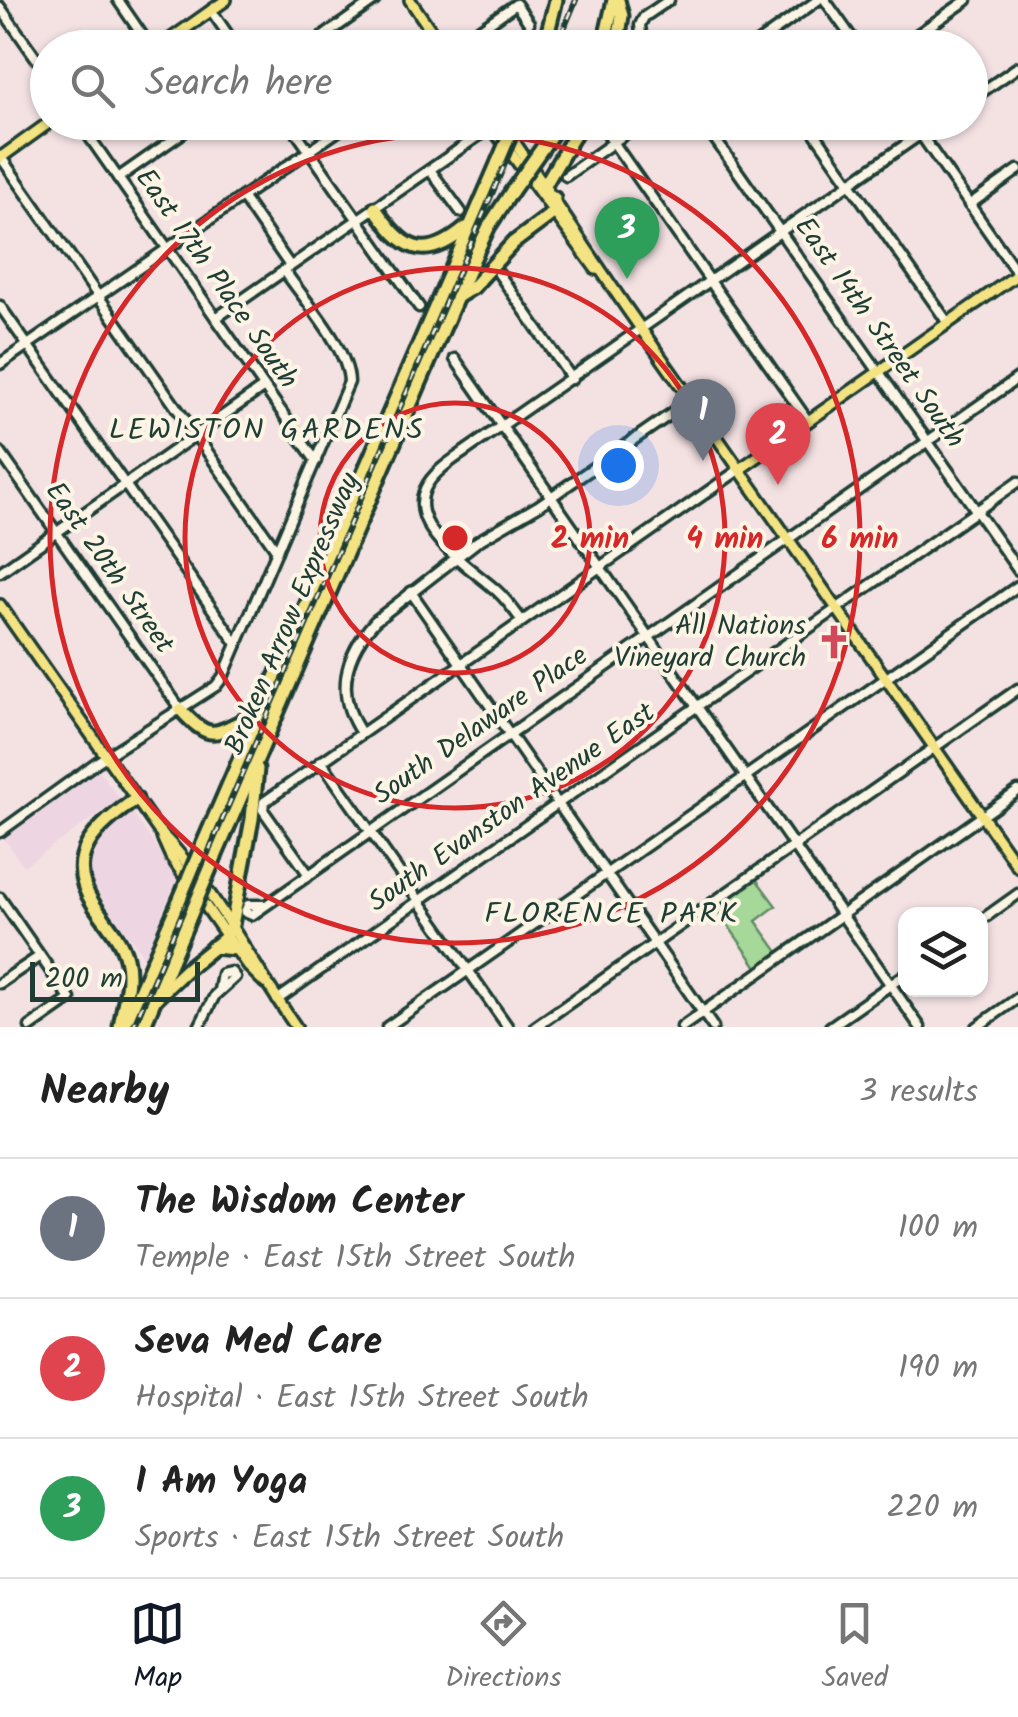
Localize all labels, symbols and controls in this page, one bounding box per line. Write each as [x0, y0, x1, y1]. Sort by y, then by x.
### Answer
search box [30, 30, 988, 140]
text: Search here [145, 55, 332, 115]
icon: search [65, 58, 120, 113]
street label: East 17th Place South [123, 159, 309, 399]
pin: 3 [594, 196, 660, 279]
street label: East 14th Street South [782, 208, 976, 458]
pin: 1 [670, 378, 736, 461]
pin: 2 [746, 402, 810, 485]
district label: LEWISTON GARDENS [109, 407, 425, 455]
your location [593, 440, 644, 491]
street label: Broken Arrow Expressway [213, 465, 373, 762]
street label: East 20th Street [33, 472, 186, 665]
text: 2 min [551, 516, 629, 564]
text: 4 min [687, 516, 763, 564]
text: 6 min [822, 516, 898, 564]
centre of rings [437, 520, 473, 556]
place label: All Nations Vineyard Church [614, 604, 806, 681]
church icon: All Nations Vineyard Church [815, 623, 853, 661]
street label: South Delaware Place [364, 634, 598, 817]
street label: South Evanston Avenue East [359, 691, 666, 924]
district label: FLORENCE PARK [484, 891, 740, 939]
map controls [898, 907, 988, 997]
button: layers [898, 907, 988, 997]
scale bar [30, 957, 200, 1001]
text: 200 m [45, 957, 123, 1002]
text: Nearby [40, 1059, 169, 1126]
text: 3 results [859, 1067, 978, 1118]
text: The Wisdom Center [135, 1173, 464, 1233]
text: 1 [68, 1203, 77, 1254]
text: 100 m [898, 1203, 978, 1254]
text: Temple · East 15th Street South [135, 1233, 575, 1284]
text: Seva Med Care [135, 1313, 382, 1373]
text: 2 [63, 1343, 82, 1394]
text: 190 m [898, 1343, 978, 1394]
text: Hospital · East 15th Street South [135, 1373, 589, 1424]
text: I Am Yoga [135, 1453, 307, 1513]
text: 3 [64, 1483, 81, 1534]
text: 220 m [887, 1483, 978, 1534]
text: Sports · East 15th Street South [135, 1513, 564, 1564]
tab: Map [130, 1596, 185, 1701]
tab: Directions [445, 1596, 561, 1701]
tab: Saved [822, 1596, 888, 1701]

